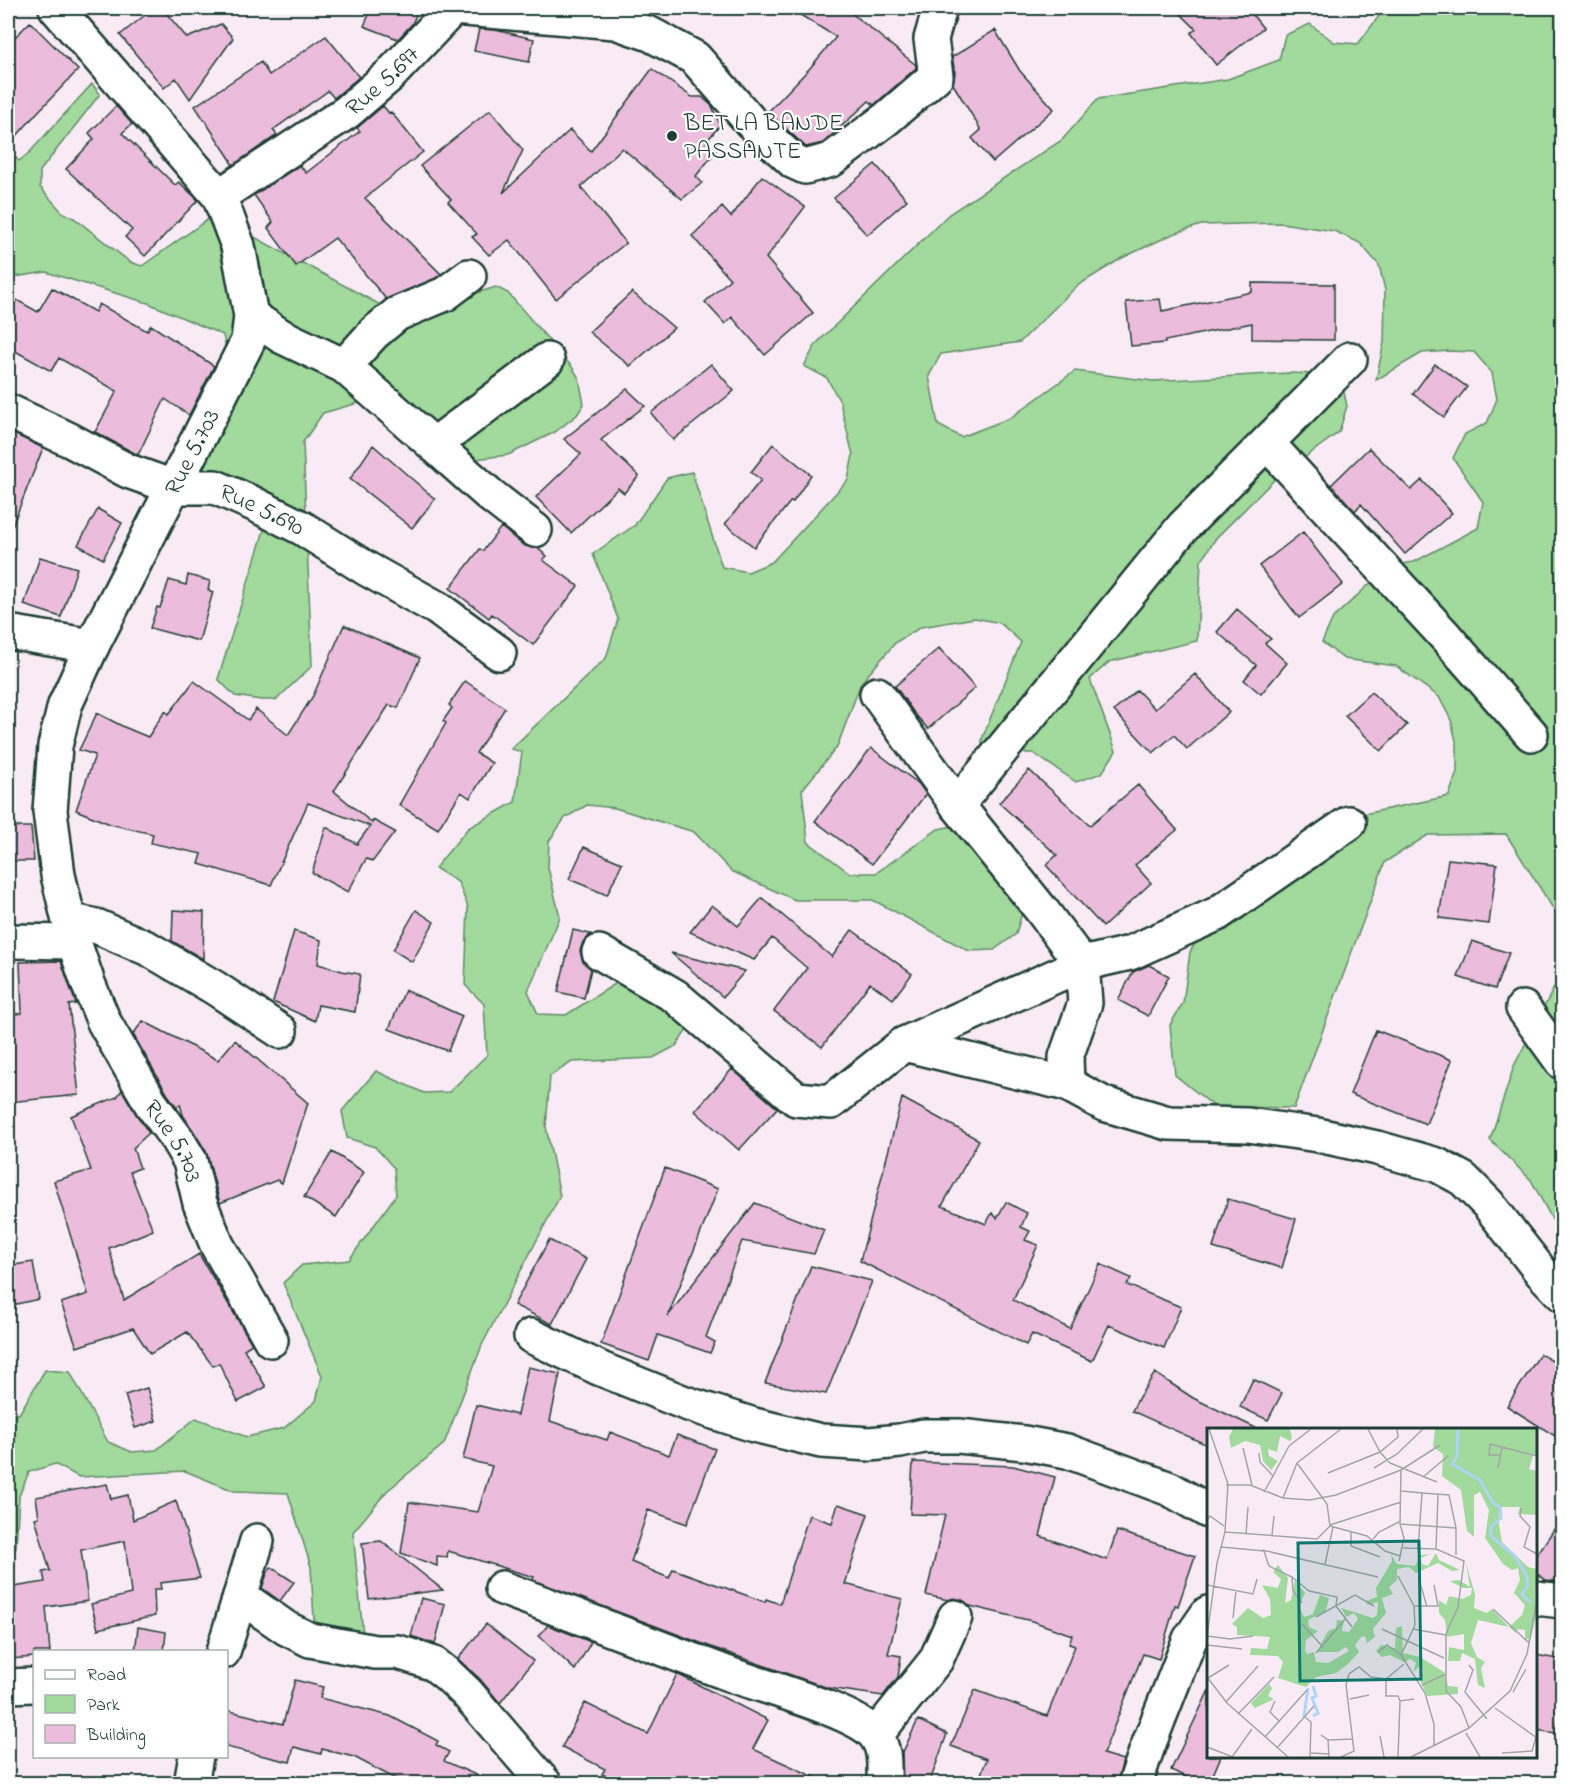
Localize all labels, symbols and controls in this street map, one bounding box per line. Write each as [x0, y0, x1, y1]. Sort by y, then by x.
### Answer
street label: Rue 5.697 [339, 39, 429, 126]
place label: BET LA BANDE PASSANTE [683, 107, 843, 170]
marker: BET LA BANDE PASSANTE [665, 129, 679, 143]
street label: Rue 5.703 [157, 404, 230, 502]
street label: Rue 5.690 [213, 476, 310, 546]
street label: Rue 5.703 [134, 1093, 209, 1186]
inset map [1207, 1428, 1537, 1758]
legend [33, 1650, 228, 1758]
text: Road [87, 1663, 126, 1689]
text: Park [87, 1693, 120, 1719]
text: Building [86, 1723, 146, 1750]

